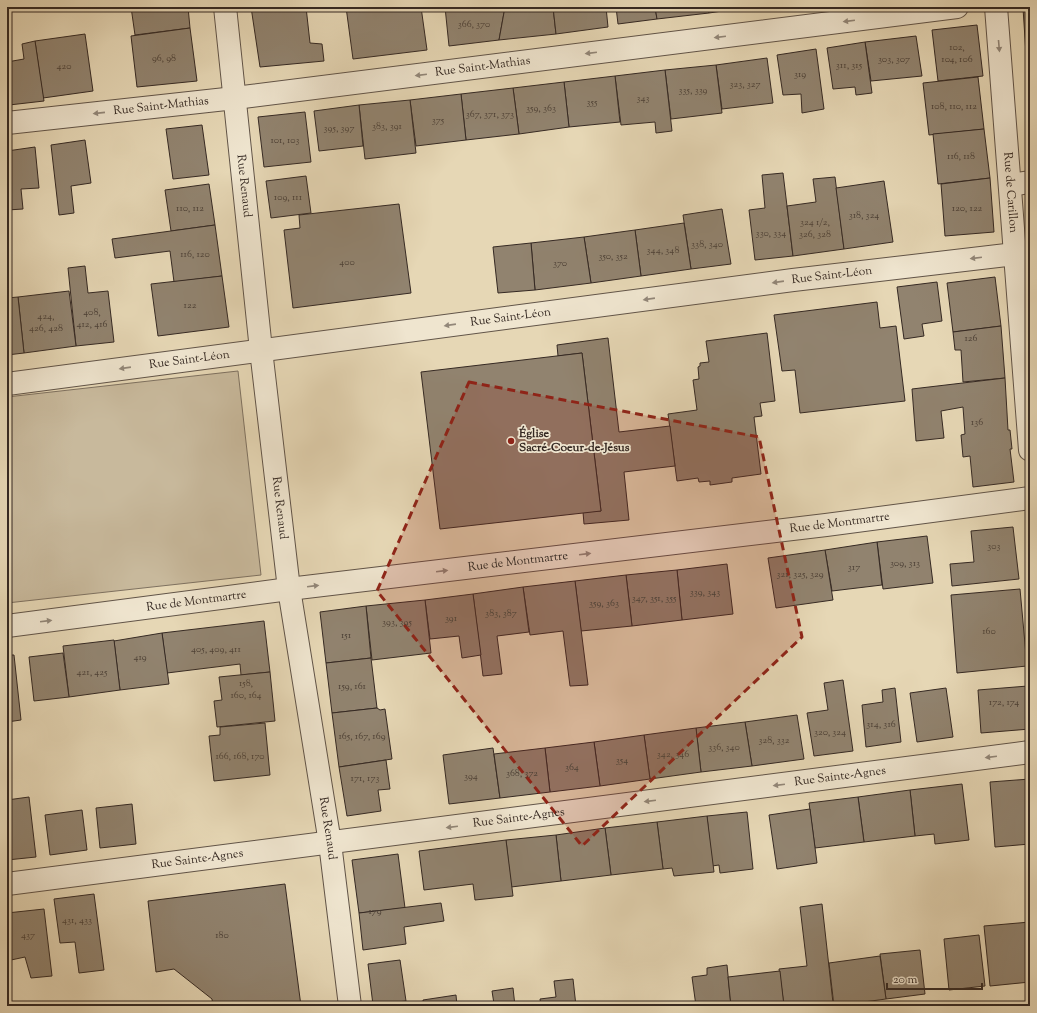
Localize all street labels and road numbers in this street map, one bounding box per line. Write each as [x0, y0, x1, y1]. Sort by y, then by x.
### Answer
street label: Rue Saint-Mathias [434, 52, 532, 82]
street label: Rue Saint-Mathias [112, 92, 210, 120]
street label: Rue de Carillon [998, 151, 1022, 234]
street label: Rue Renaud [232, 154, 256, 219]
street label: Rue Saint-Léon [791, 262, 873, 289]
street label: Rue Saint-Léon [469, 303, 552, 332]
street label: Rue Saint-Léon [148, 346, 231, 374]
street label: Rue Renaud [267, 476, 292, 541]
street label: Rue de Montmartre [789, 508, 891, 538]
street label: Rue de Montmartre [467, 547, 569, 577]
street label: Rue de Montmartre [145, 586, 248, 617]
street label: Rue Sainte-Agnes [793, 762, 887, 791]
street label: Rue Renaud [314, 796, 341, 861]
street label: Rue Sainte-Agnes [472, 803, 566, 833]
street label: Rue Sainte-Agnes [150, 845, 245, 874]

